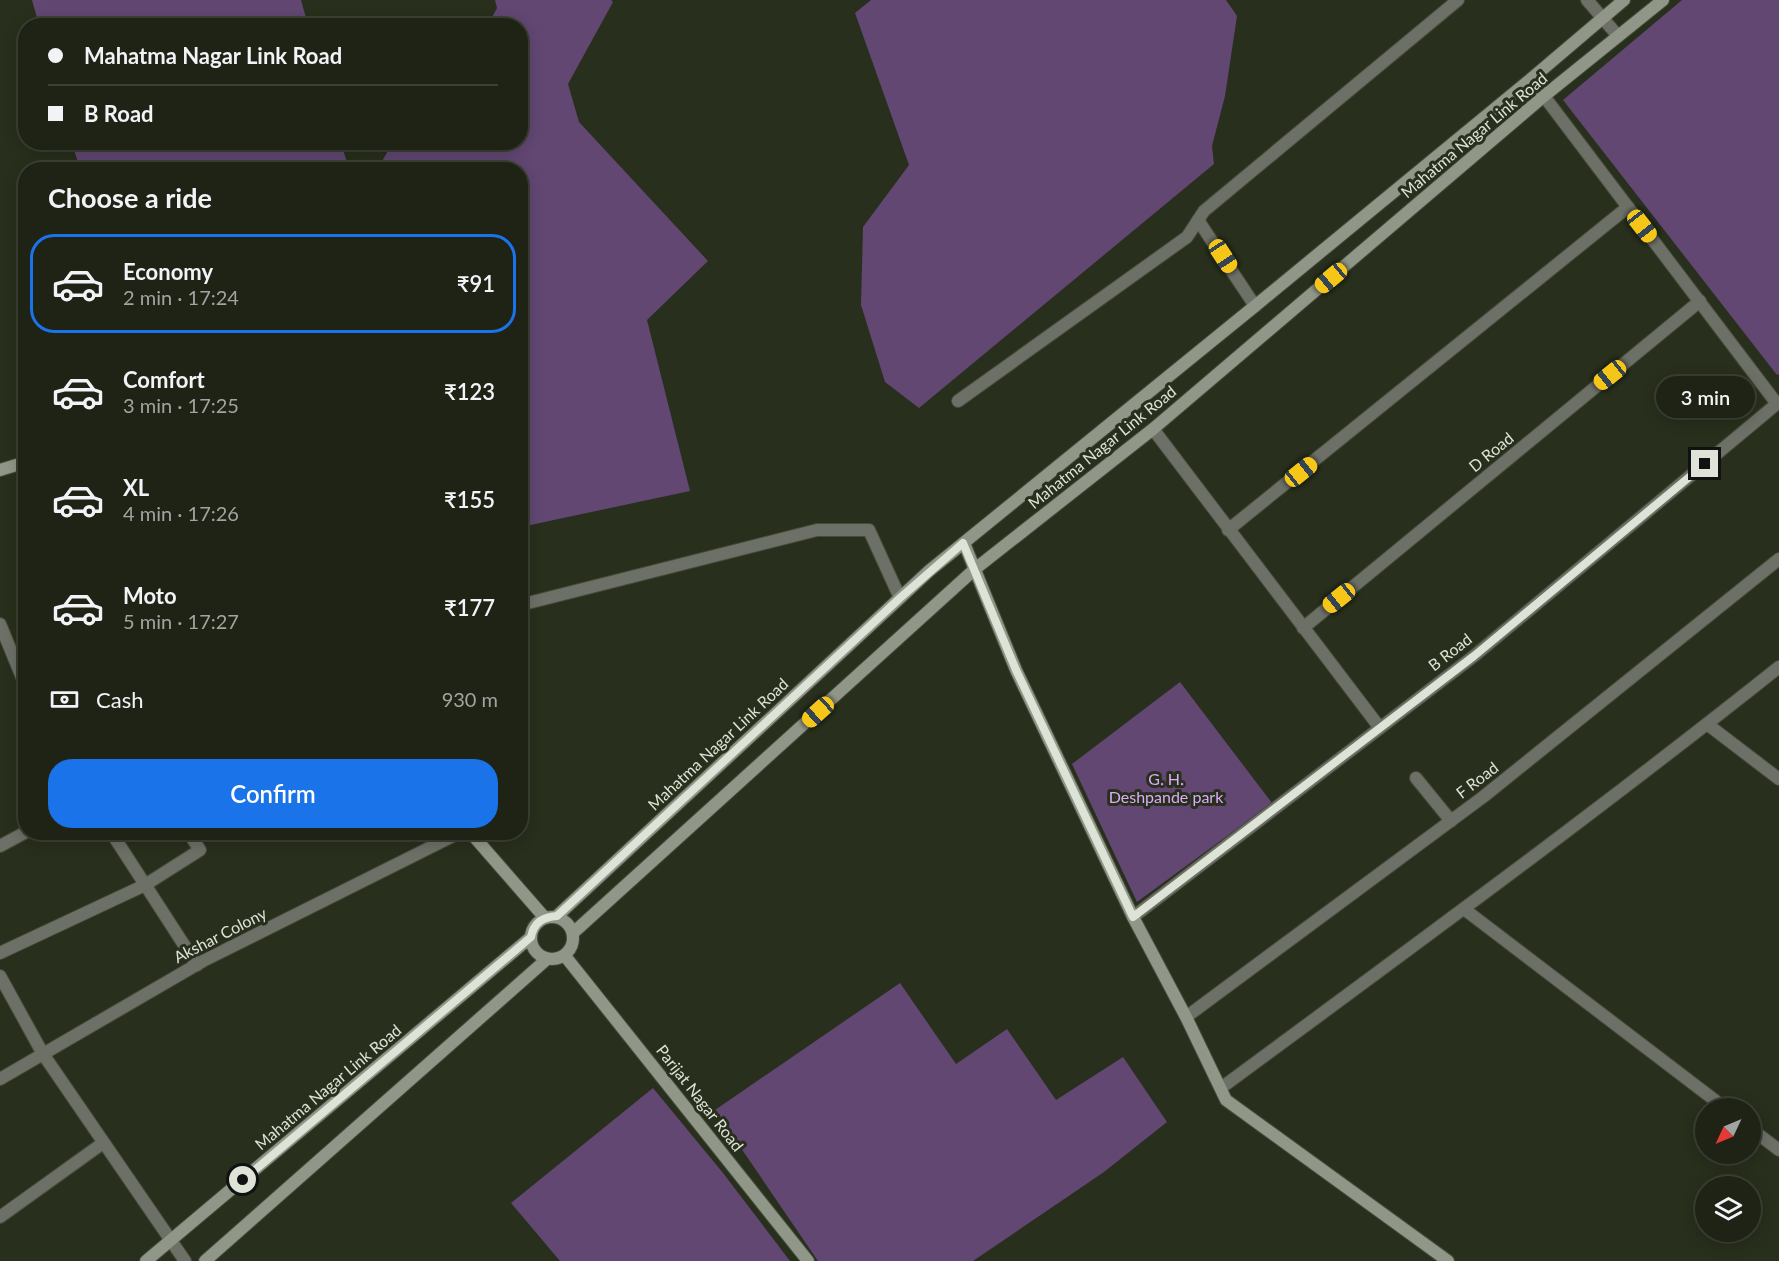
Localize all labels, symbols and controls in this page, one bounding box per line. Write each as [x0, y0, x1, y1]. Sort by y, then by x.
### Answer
text: Mahatma Nagar Link Road [84, 42, 342, 69]
street label: Mahatma Nagar Link Road [1397, 68, 1551, 201]
text: B Road [84, 100, 154, 127]
text: Choose a ride [48, 181, 212, 214]
car [1624, 206, 1660, 246]
car [1206, 236, 1240, 276]
icon: car [51, 257, 105, 311]
text: Economy [123, 258, 213, 285]
car [1311, 260, 1351, 296]
text: ₹91 [457, 270, 495, 297]
text: 2 min · 17:24 [123, 285, 239, 309]
car [1590, 357, 1630, 393]
icon: car [51, 365, 105, 419]
text: Comfort [123, 366, 205, 393]
callout: 3 min [1656, 377, 1754, 419]
text: ₹123 [444, 378, 495, 405]
street label: Mahatma Nagar Link Road [1024, 381, 1179, 512]
text: 3 min [1681, 385, 1730, 409]
text: 3 min · 17:25 [123, 393, 239, 417]
street label: D Road [1465, 428, 1517, 475]
route end [1691, 450, 1718, 477]
car [1281, 454, 1321, 490]
icon: car [51, 473, 105, 527]
text: XL [123, 474, 149, 501]
text: ₹155 [444, 486, 495, 513]
text: 4 min · 17:26 [123, 501, 239, 525]
car [1319, 580, 1359, 616]
icon: car [51, 581, 105, 635]
text: Moto [123, 582, 177, 609]
text: ₹177 [444, 594, 495, 621]
text: 5 min · 17:27 [123, 609, 239, 633]
street label: B Road [1424, 629, 1475, 674]
street label: Mahatma Nagar Link Road [644, 674, 792, 814]
icon: cash [48, 683, 81, 716]
text: Cash [96, 686, 143, 713]
text: 930 m [442, 687, 498, 711]
car [799, 693, 837, 731]
street label: F Road [1452, 757, 1502, 802]
button: Confirm [48, 759, 498, 828]
park label: G. H. Deshpande park [1109, 769, 1224, 806]
street label: Akshar Colony [170, 903, 270, 966]
street label: Mahatma Nagar Link Road [251, 1020, 405, 1153]
street label: Parijat Nagar Road [653, 1041, 748, 1155]
north arrow [1695, 1098, 1761, 1164]
map controls [1695, 1098, 1761, 1242]
route start [229, 1166, 256, 1193]
button: layers [1695, 1176, 1761, 1242]

